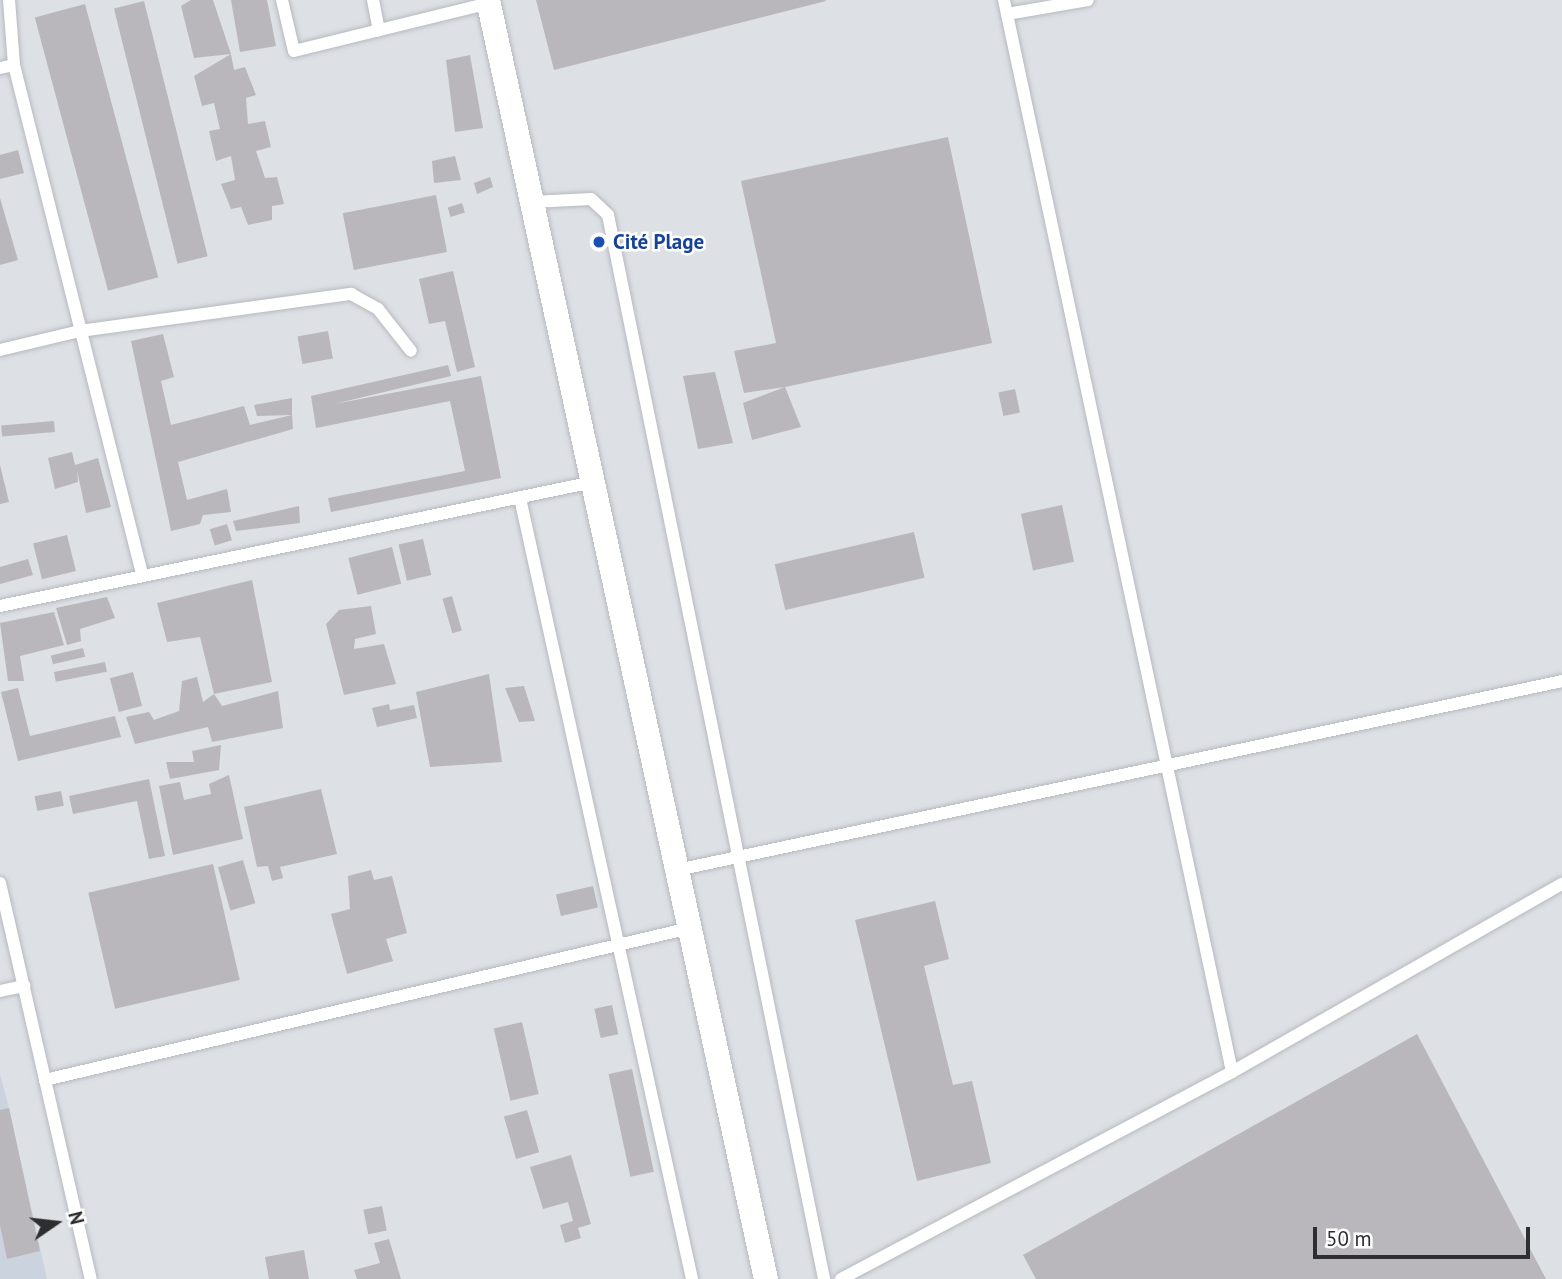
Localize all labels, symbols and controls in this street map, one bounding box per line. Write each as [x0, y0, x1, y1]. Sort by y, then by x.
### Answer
place label: Cité Plage [613, 229, 704, 255]
marker: Cité Plage [591, 234, 607, 250]
north arrow [21, 1188, 91, 1258]
text: N [63, 1209, 90, 1227]
scale bar [1317, 1212, 1534, 1256]
text: 50 m [1326, 1225, 1372, 1252]

